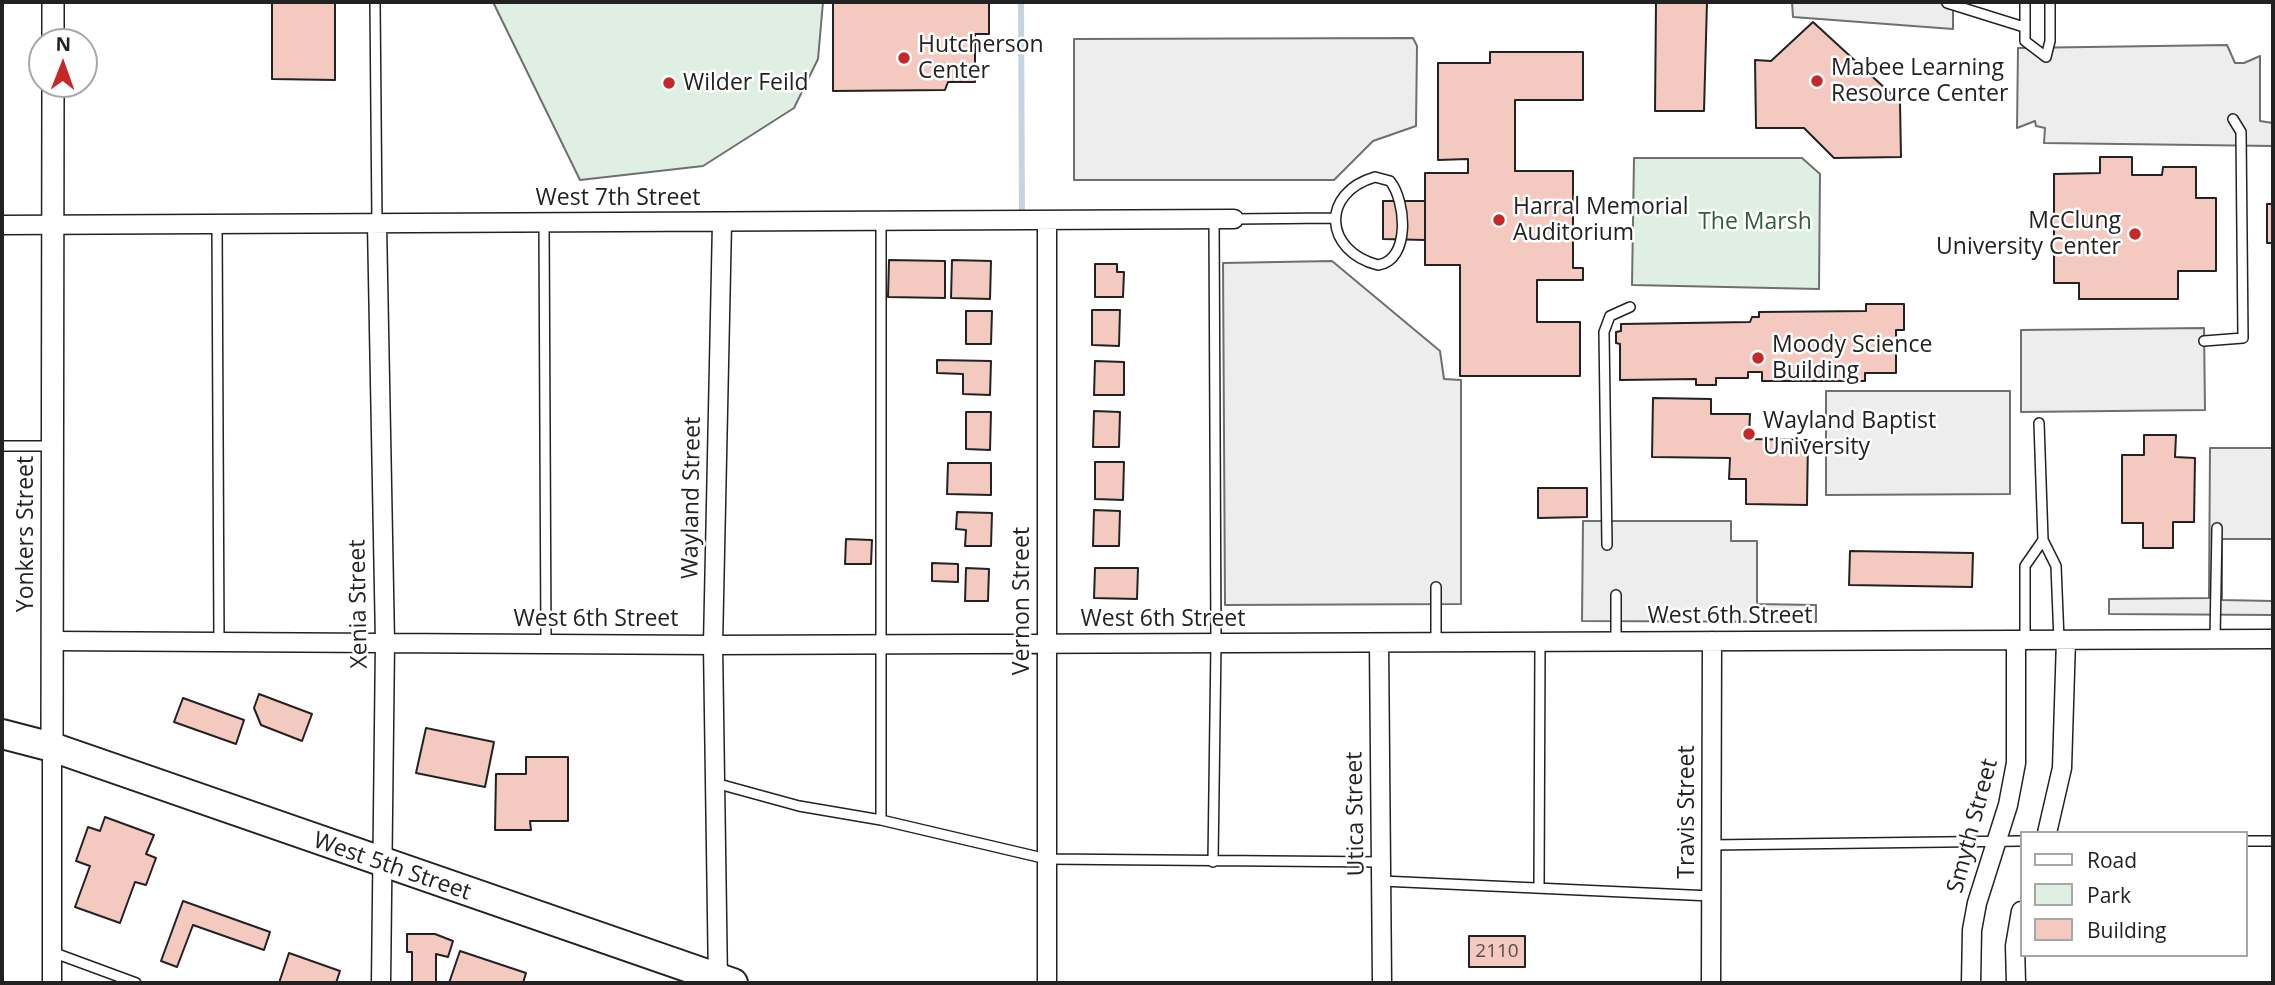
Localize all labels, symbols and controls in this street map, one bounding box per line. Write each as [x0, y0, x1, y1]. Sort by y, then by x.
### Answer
north arrow [28, 28, 98, 98]
text: N [55, 31, 71, 57]
place label: Hutcherson Center [918, 31, 1044, 85]
marker: Hutcherson Center [896, 50, 912, 66]
place label: Mabee Learning Resource Center [1831, 54, 2008, 108]
place label: Wilder Feild [683, 69, 809, 97]
marker: Mabee Learning Resource Center [1809, 73, 1825, 89]
marker: Wilder Feild [661, 75, 677, 91]
street label: West 7th Street [536, 184, 700, 212]
place label: Harral Memorial Auditorium [1513, 193, 1689, 247]
place label: McClung University Center [1936, 207, 2121, 261]
park label: The Marsh [1698, 208, 1812, 236]
marker: Harral Memorial Auditorium [1491, 212, 1507, 228]
marker: McClung University Center [2127, 226, 2143, 242]
place label: Moody Science Building [1772, 331, 1932, 385]
marker: Moody Science Building [1750, 350, 1766, 366]
place label: Wayland Baptist University [1763, 407, 1936, 461]
street label: Wayland Street [677, 417, 707, 579]
marker: Wayland Baptist University [1741, 426, 1757, 442]
street label: Yonkers Street [12, 456, 40, 612]
street label: Vernon Street [1008, 527, 1036, 675]
street label: Xenia Street [344, 539, 374, 669]
street label: West 6th Street [1648, 602, 1812, 630]
street label: West 6th Street [514, 605, 678, 633]
street label: West 6th Street [1081, 605, 1245, 633]
street label: Travis Street [1673, 745, 1701, 879]
street label: Utica Street [1341, 751, 1371, 877]
street label: Smyth Street [1942, 756, 2004, 896]
street label: West 5th Street [310, 827, 474, 907]
legend [2020, 831, 2247, 957]
text: Road [2087, 846, 2137, 874]
text: Park [2087, 881, 2131, 909]
text: Building [2087, 916, 2166, 944]
house number: 2110 [1475, 941, 1519, 963]

